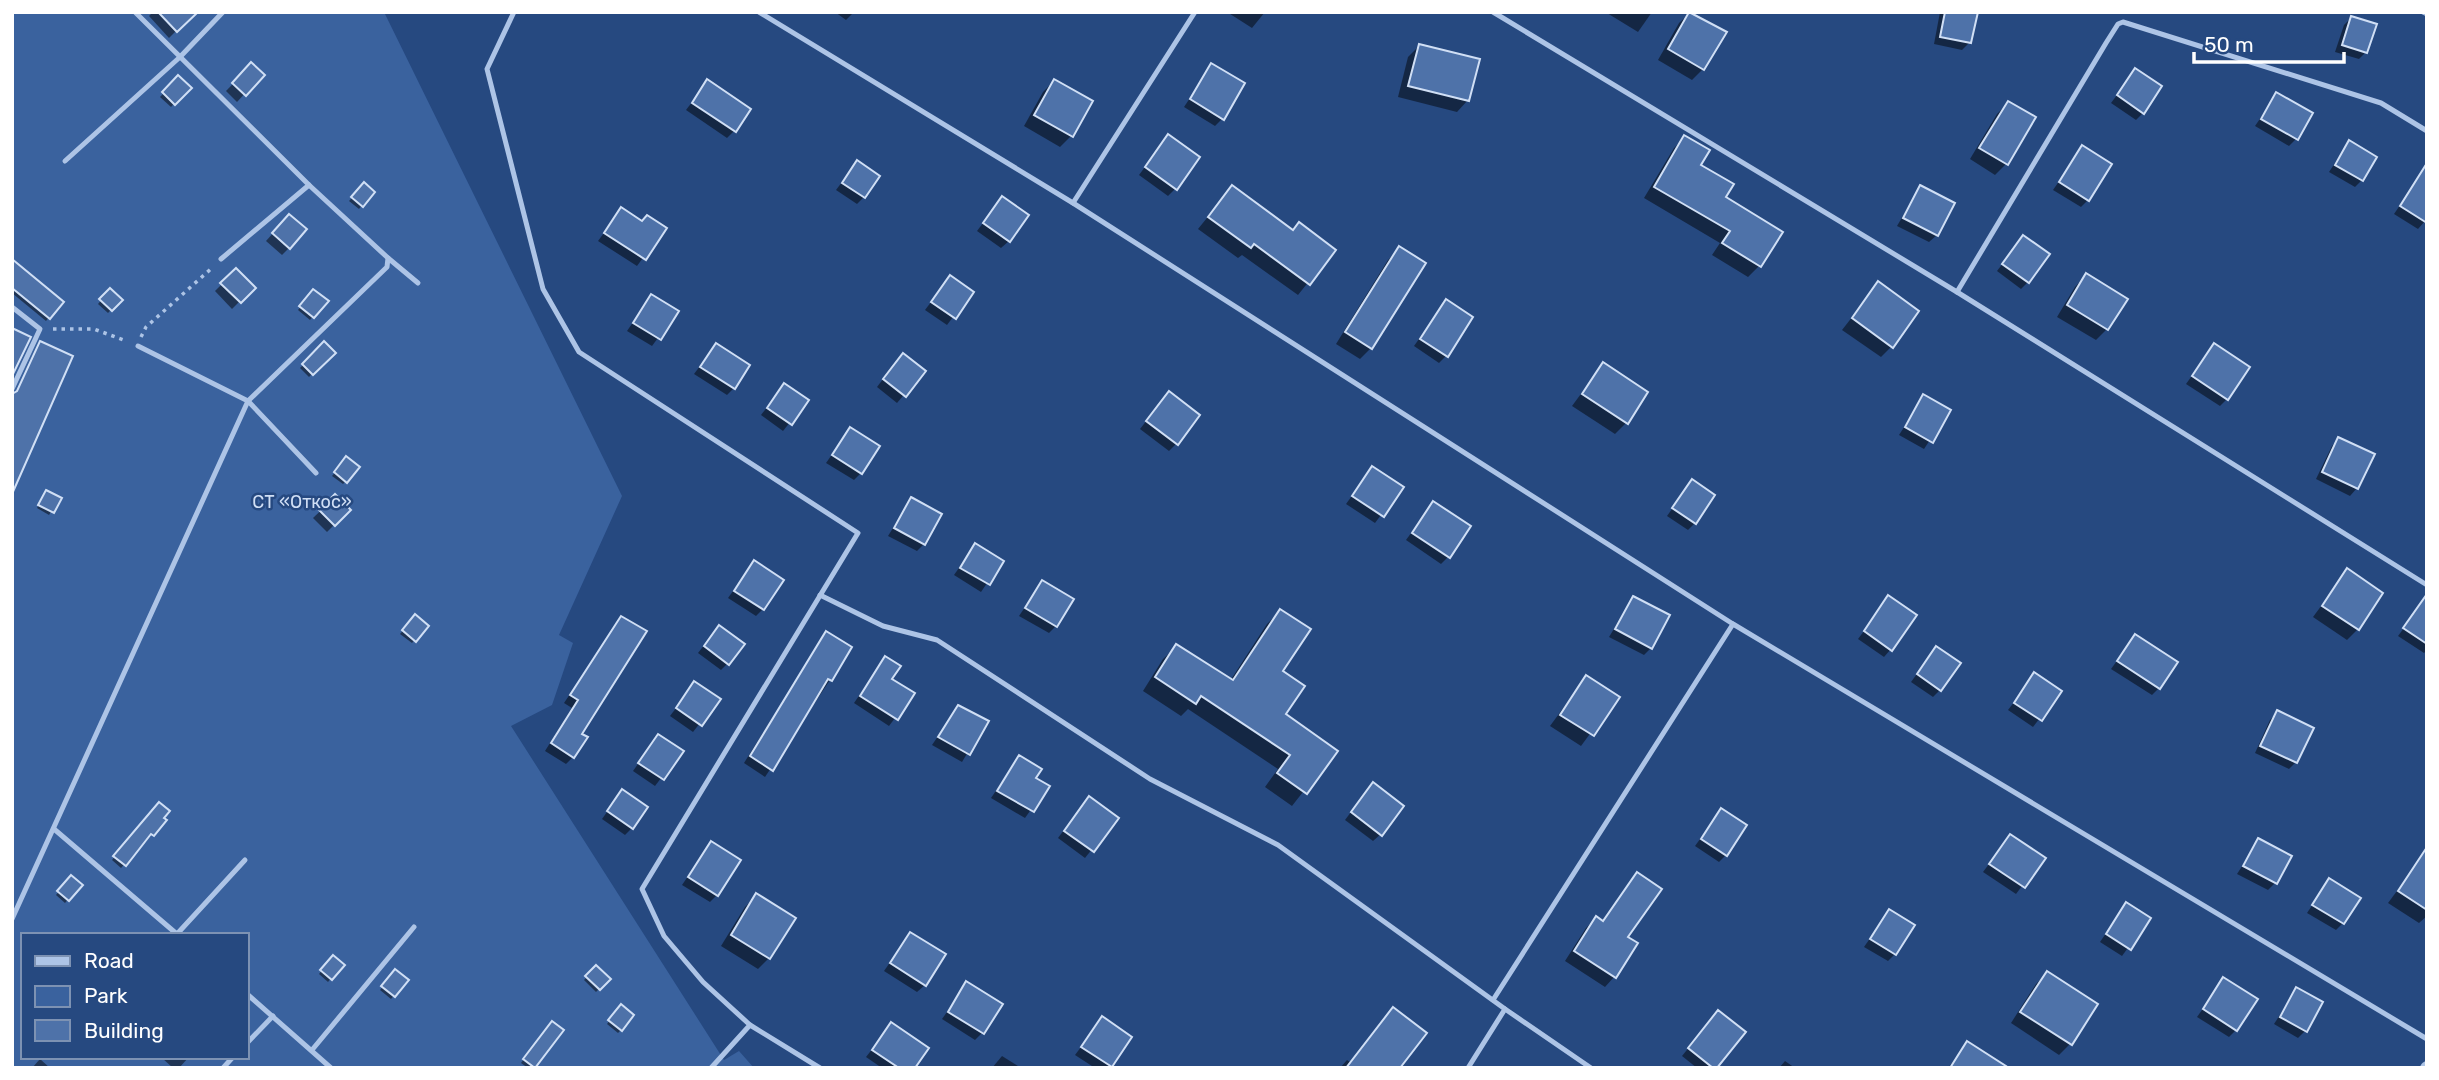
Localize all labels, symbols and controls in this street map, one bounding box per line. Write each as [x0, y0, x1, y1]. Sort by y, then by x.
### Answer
scale bar [2194, 21, 2344, 65]
text: 50 m [2204, 32, 2254, 57]
park label: СТ «Откос» [252, 491, 352, 513]
legend [21, 933, 248, 1059]
text: Road [84, 948, 134, 973]
text: Park [84, 983, 128, 1008]
text: Building [84, 1018, 164, 1043]

